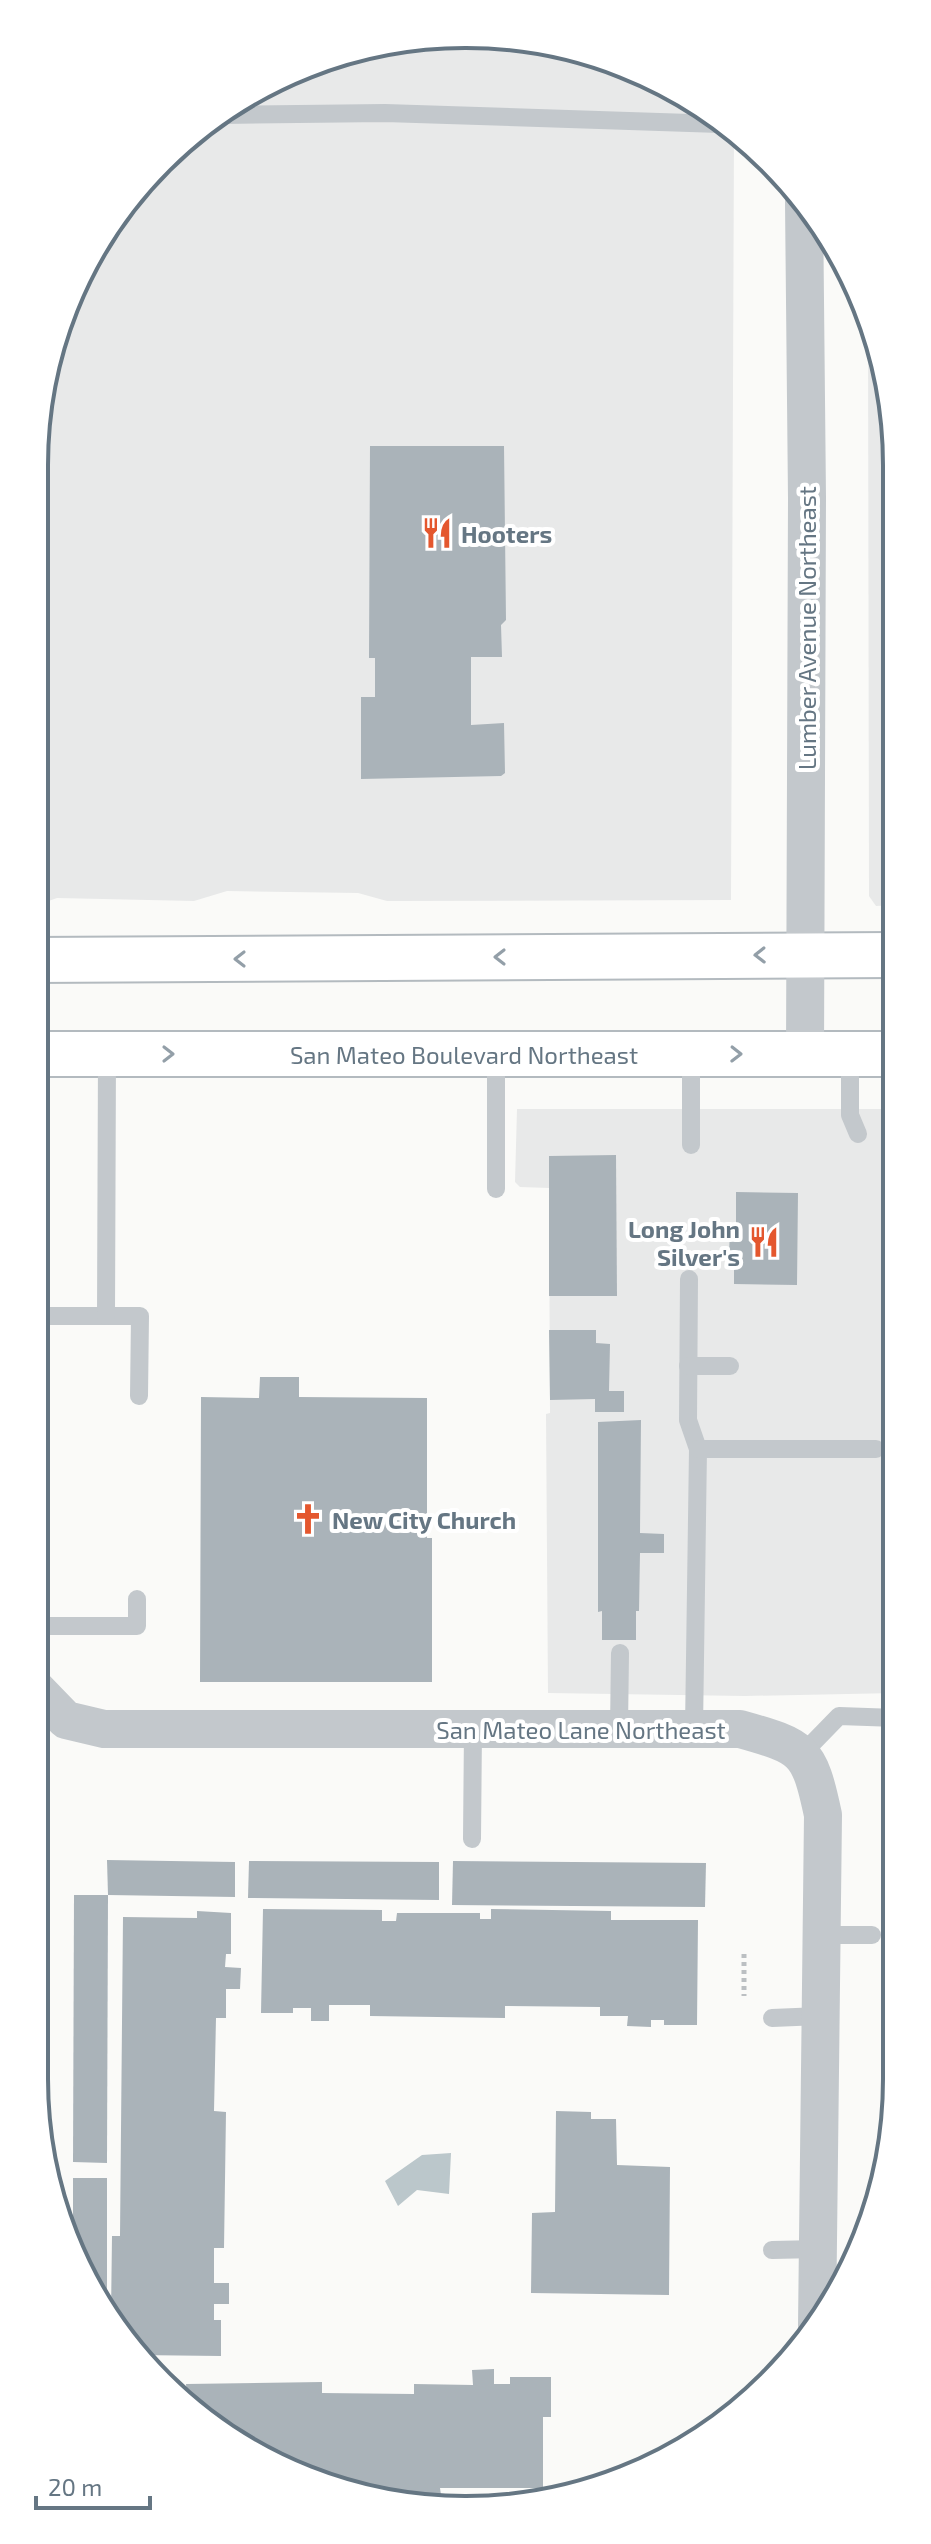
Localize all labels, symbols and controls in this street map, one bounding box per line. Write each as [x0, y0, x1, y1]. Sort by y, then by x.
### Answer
street label: Lumber Avenue Northeast [792, 486, 821, 770]
restaurant icon: Hooters [420, 516, 454, 550]
place label: Hooters [461, 519, 552, 548]
one-way arrow [753, 946, 766, 964]
one-way arrow [493, 948, 506, 966]
one-way arrow [233, 950, 246, 968]
street label: San Mateo Boulevard Northeast [290, 1040, 638, 1069]
one-way arrow [162, 1045, 175, 1063]
one-way arrow [730, 1045, 743, 1063]
place label: Long John Silver's [628, 1214, 740, 1271]
restaurant icon: Long John Silver's [747, 1225, 781, 1259]
church icon: New City Church [291, 1502, 325, 1536]
place label: New City Church [332, 1505, 516, 1534]
street label: San Mateo Lane Northeast [436, 1715, 726, 1744]
scale bar [36, 2460, 150, 2510]
text: 20 m [48, 2472, 102, 2501]

